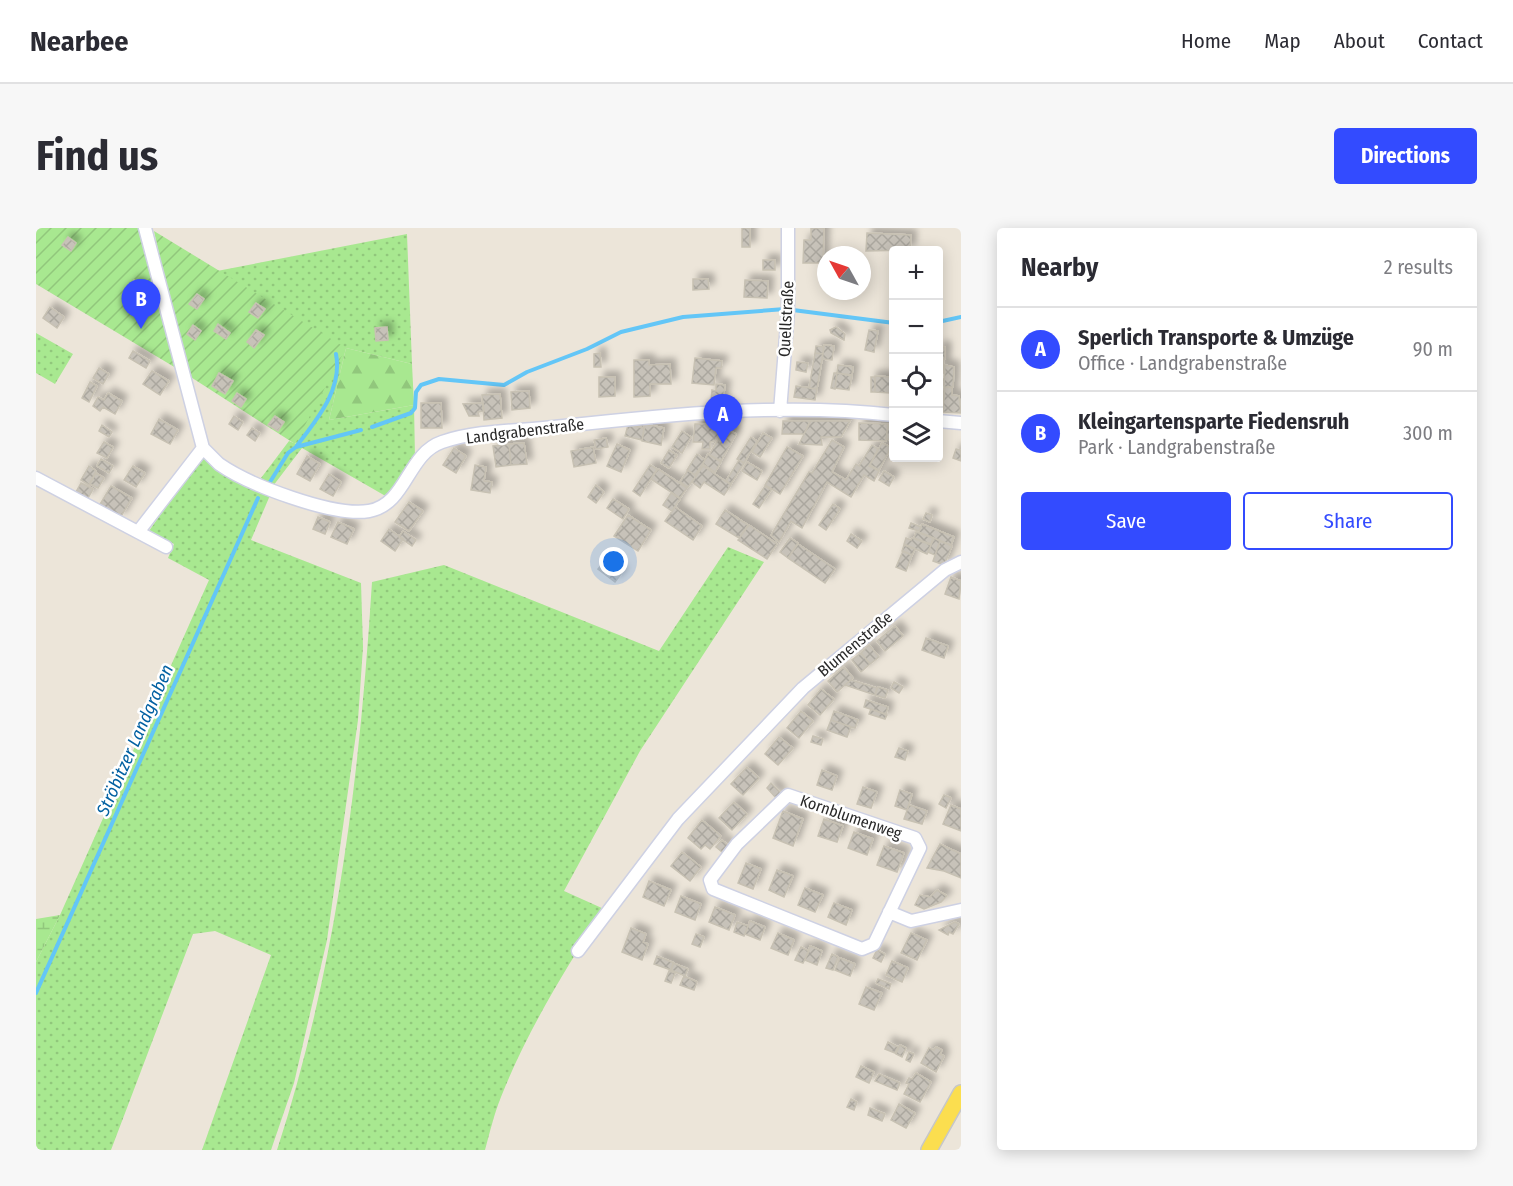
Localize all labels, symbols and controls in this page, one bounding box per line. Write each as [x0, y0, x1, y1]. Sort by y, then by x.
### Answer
text: Nearbee [30, 25, 129, 58]
text: Home [1181, 28, 1231, 54]
text: Map [1264, 28, 1301, 54]
text: About [1334, 28, 1385, 54]
text: Contact [1418, 28, 1483, 54]
button: Directions [1334, 128, 1477, 184]
text: Find us [36, 131, 158, 181]
north arrow [817, 246, 871, 300]
map controls [889, 246, 943, 462]
button: + [889, 246, 943, 300]
text: Nearby [1021, 252, 1098, 283]
text: 2 results [1384, 255, 1453, 279]
pin: B [122, 279, 160, 329]
street label: Quellstraße [775, 280, 797, 358]
button: − [889, 300, 943, 354]
text: Sperlich Transporte & Umzüge [1078, 324, 1354, 351]
text: A [1035, 337, 1046, 361]
text: 90 m [1413, 337, 1453, 361]
text: Office · Landgrabenstraße [1078, 351, 1287, 375]
button: locate [889, 354, 943, 408]
pin: A [704, 394, 742, 444]
button: layers [889, 408, 943, 462]
text: Kleingartensparte Fiedensruh [1078, 408, 1349, 435]
street label: Landgrabenstraße [465, 414, 585, 448]
text: B [1035, 421, 1046, 445]
text: 300 m [1403, 421, 1453, 445]
text: Park · Landgrabenstraße [1078, 435, 1275, 459]
button: Save [1021, 492, 1231, 550]
button: Share [1243, 492, 1453, 550]
your location [599, 547, 628, 576]
street label: Blumenstraße [814, 607, 896, 681]
water label: Ströbitzer Landgraben [91, 661, 178, 820]
street label: Kornblumenweg [798, 791, 905, 843]

